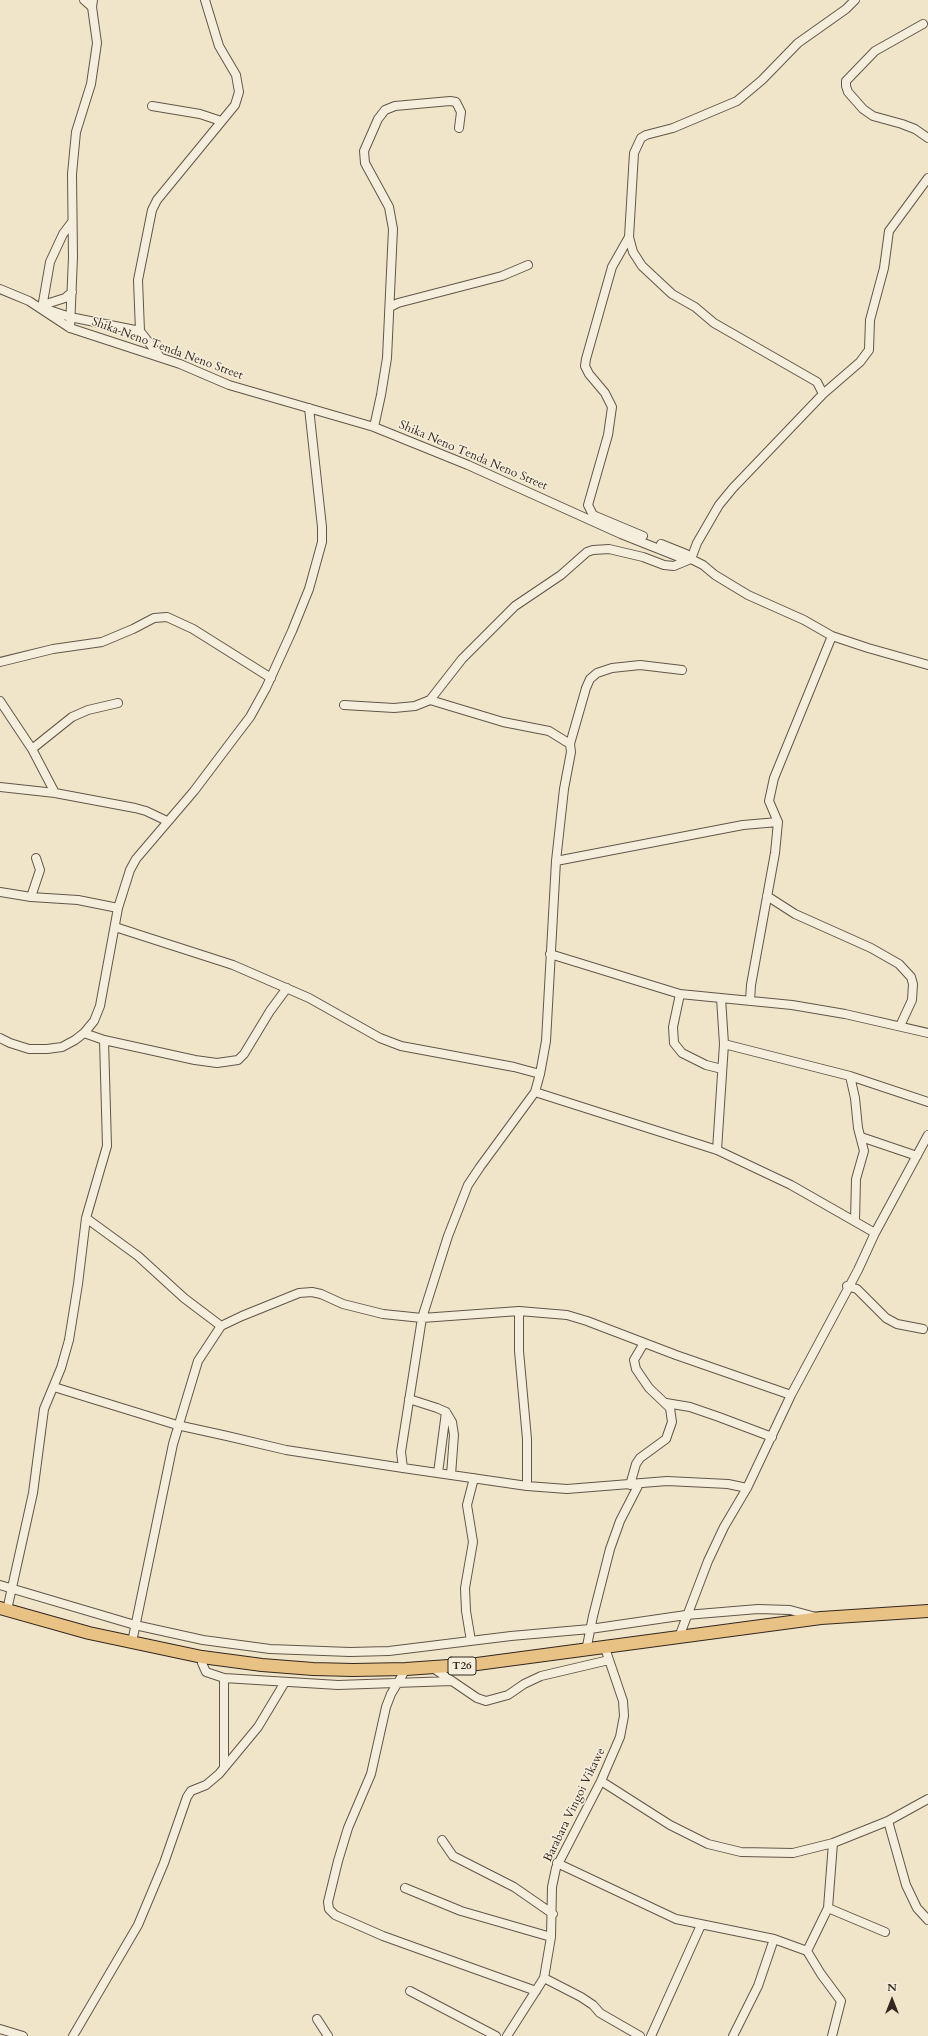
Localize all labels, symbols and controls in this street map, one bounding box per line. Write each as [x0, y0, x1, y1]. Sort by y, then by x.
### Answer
street label: Shika Neno Tenda Neno Street [89, 315, 245, 383]
street label: Shika Neno Tenda Neno Street [397, 418, 549, 494]
road number: T26 [448, 1657, 476, 1675]
street label: Barabara Vingoi Vikawe [541, 1746, 609, 1864]
north arrow [872, 1980, 912, 2020]
text: N [887, 1980, 897, 1995]

